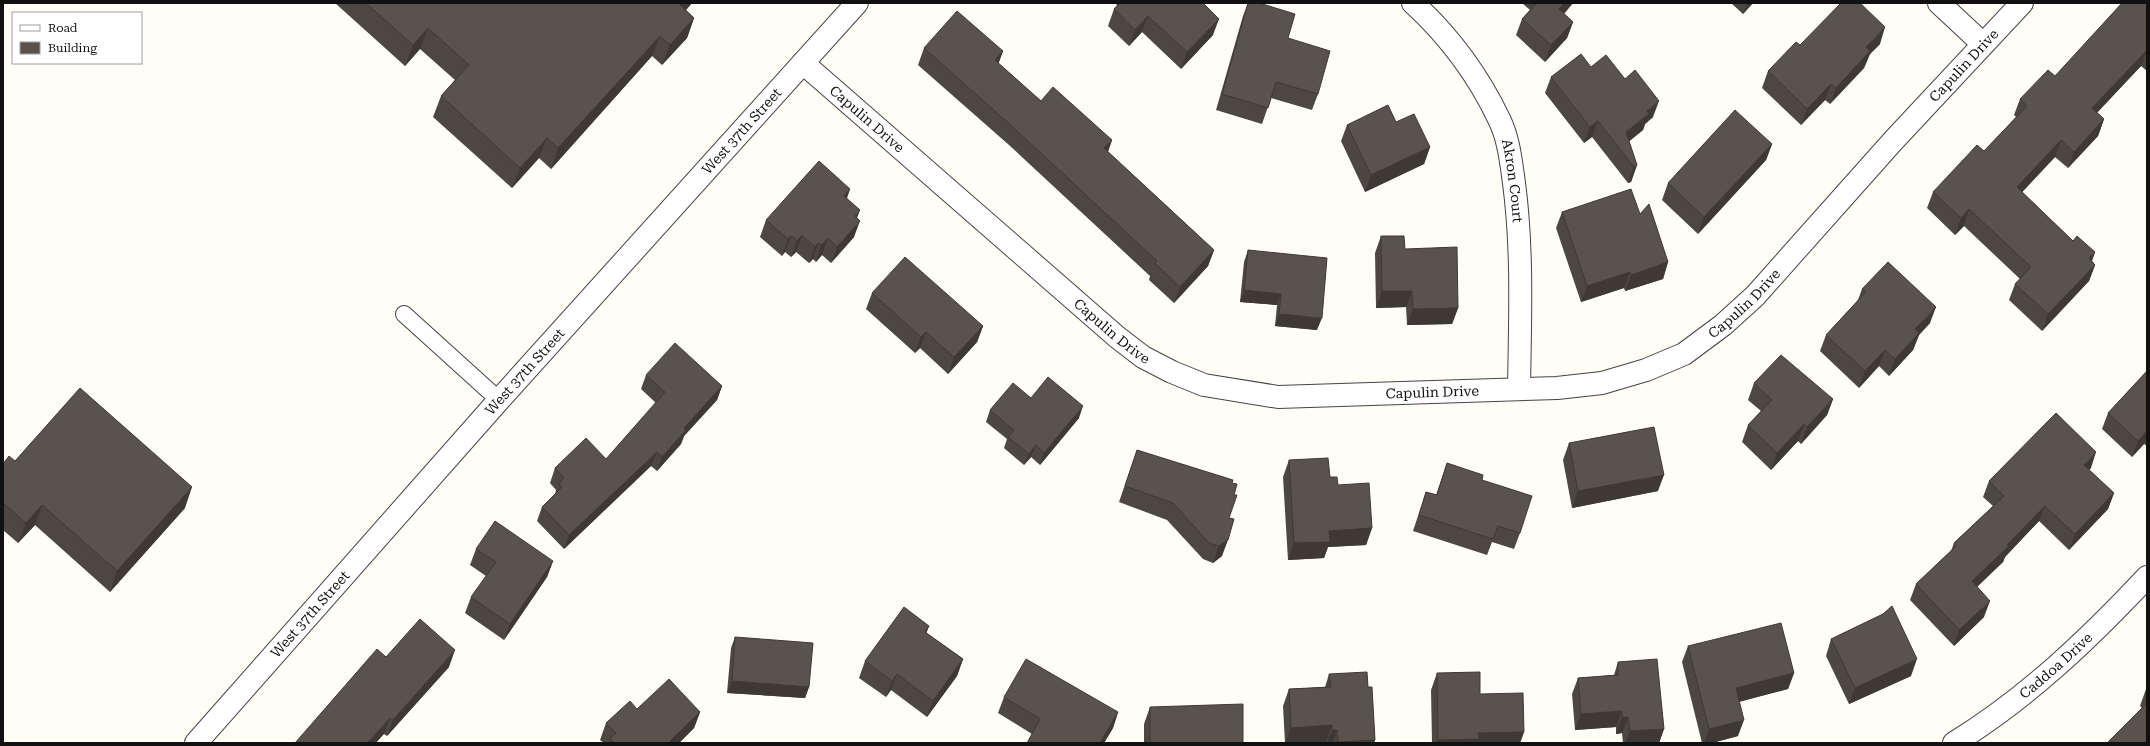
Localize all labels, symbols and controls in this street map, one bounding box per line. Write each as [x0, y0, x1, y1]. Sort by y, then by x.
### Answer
legend [12, 12, 142, 64]
text: Road [48, 21, 78, 35]
street label: Capulin Drive [1926, 26, 2002, 105]
text: Building [48, 41, 97, 55]
street label: Capulin Drive [827, 82, 908, 156]
street label: West 37th Street [699, 85, 785, 177]
street label: Akron Court [1499, 137, 1526, 223]
street label: Capulin Drive [1705, 265, 1784, 341]
street label: Capulin Drive [1071, 295, 1152, 367]
street label: West 37th Street [482, 325, 568, 418]
street label: Capulin Drive [1385, 383, 1480, 402]
street label: West 37th Street [267, 567, 352, 661]
street label: Caddoa Drive [2016, 629, 2096, 702]

